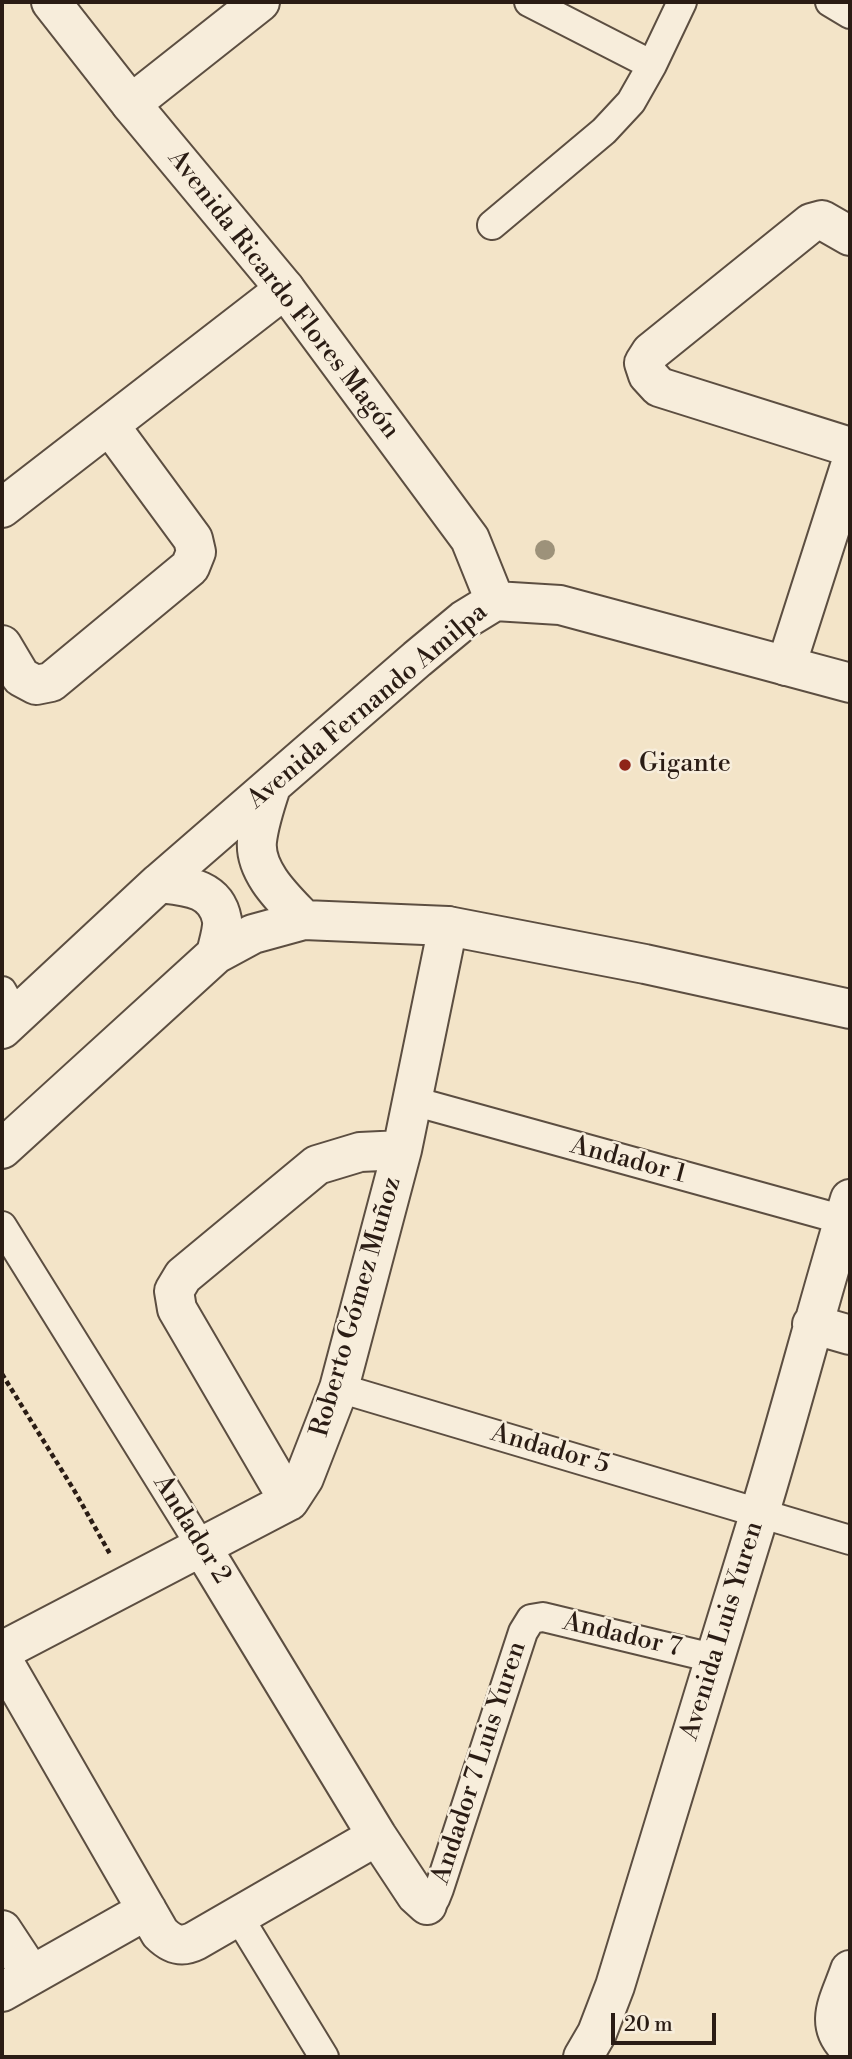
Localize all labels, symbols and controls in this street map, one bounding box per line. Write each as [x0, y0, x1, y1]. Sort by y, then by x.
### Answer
street label: Avenida Ricardo Flores Magón [160, 144, 406, 446]
street label: Avenida Fernando Amilpa [242, 597, 494, 817]
place label: Gigante [639, 749, 731, 781]
marker: Gigante [617, 757, 633, 773]
street label: Andador 1 [567, 1131, 689, 1191]
street label: Roberto Gómez Muñoz [305, 1173, 409, 1441]
street label: Andador 5 [487, 1418, 613, 1482]
street label: Andador 2 [145, 1470, 237, 1590]
street label: Avenida Luis Yuren [675, 1518, 771, 1744]
street label: Andador 7 [560, 1607, 684, 1665]
street label: Andador 7 Luis Yuren [426, 1638, 534, 1888]
scale bar [614, 2000, 719, 2044]
text: 20 m [624, 2012, 673, 2038]

